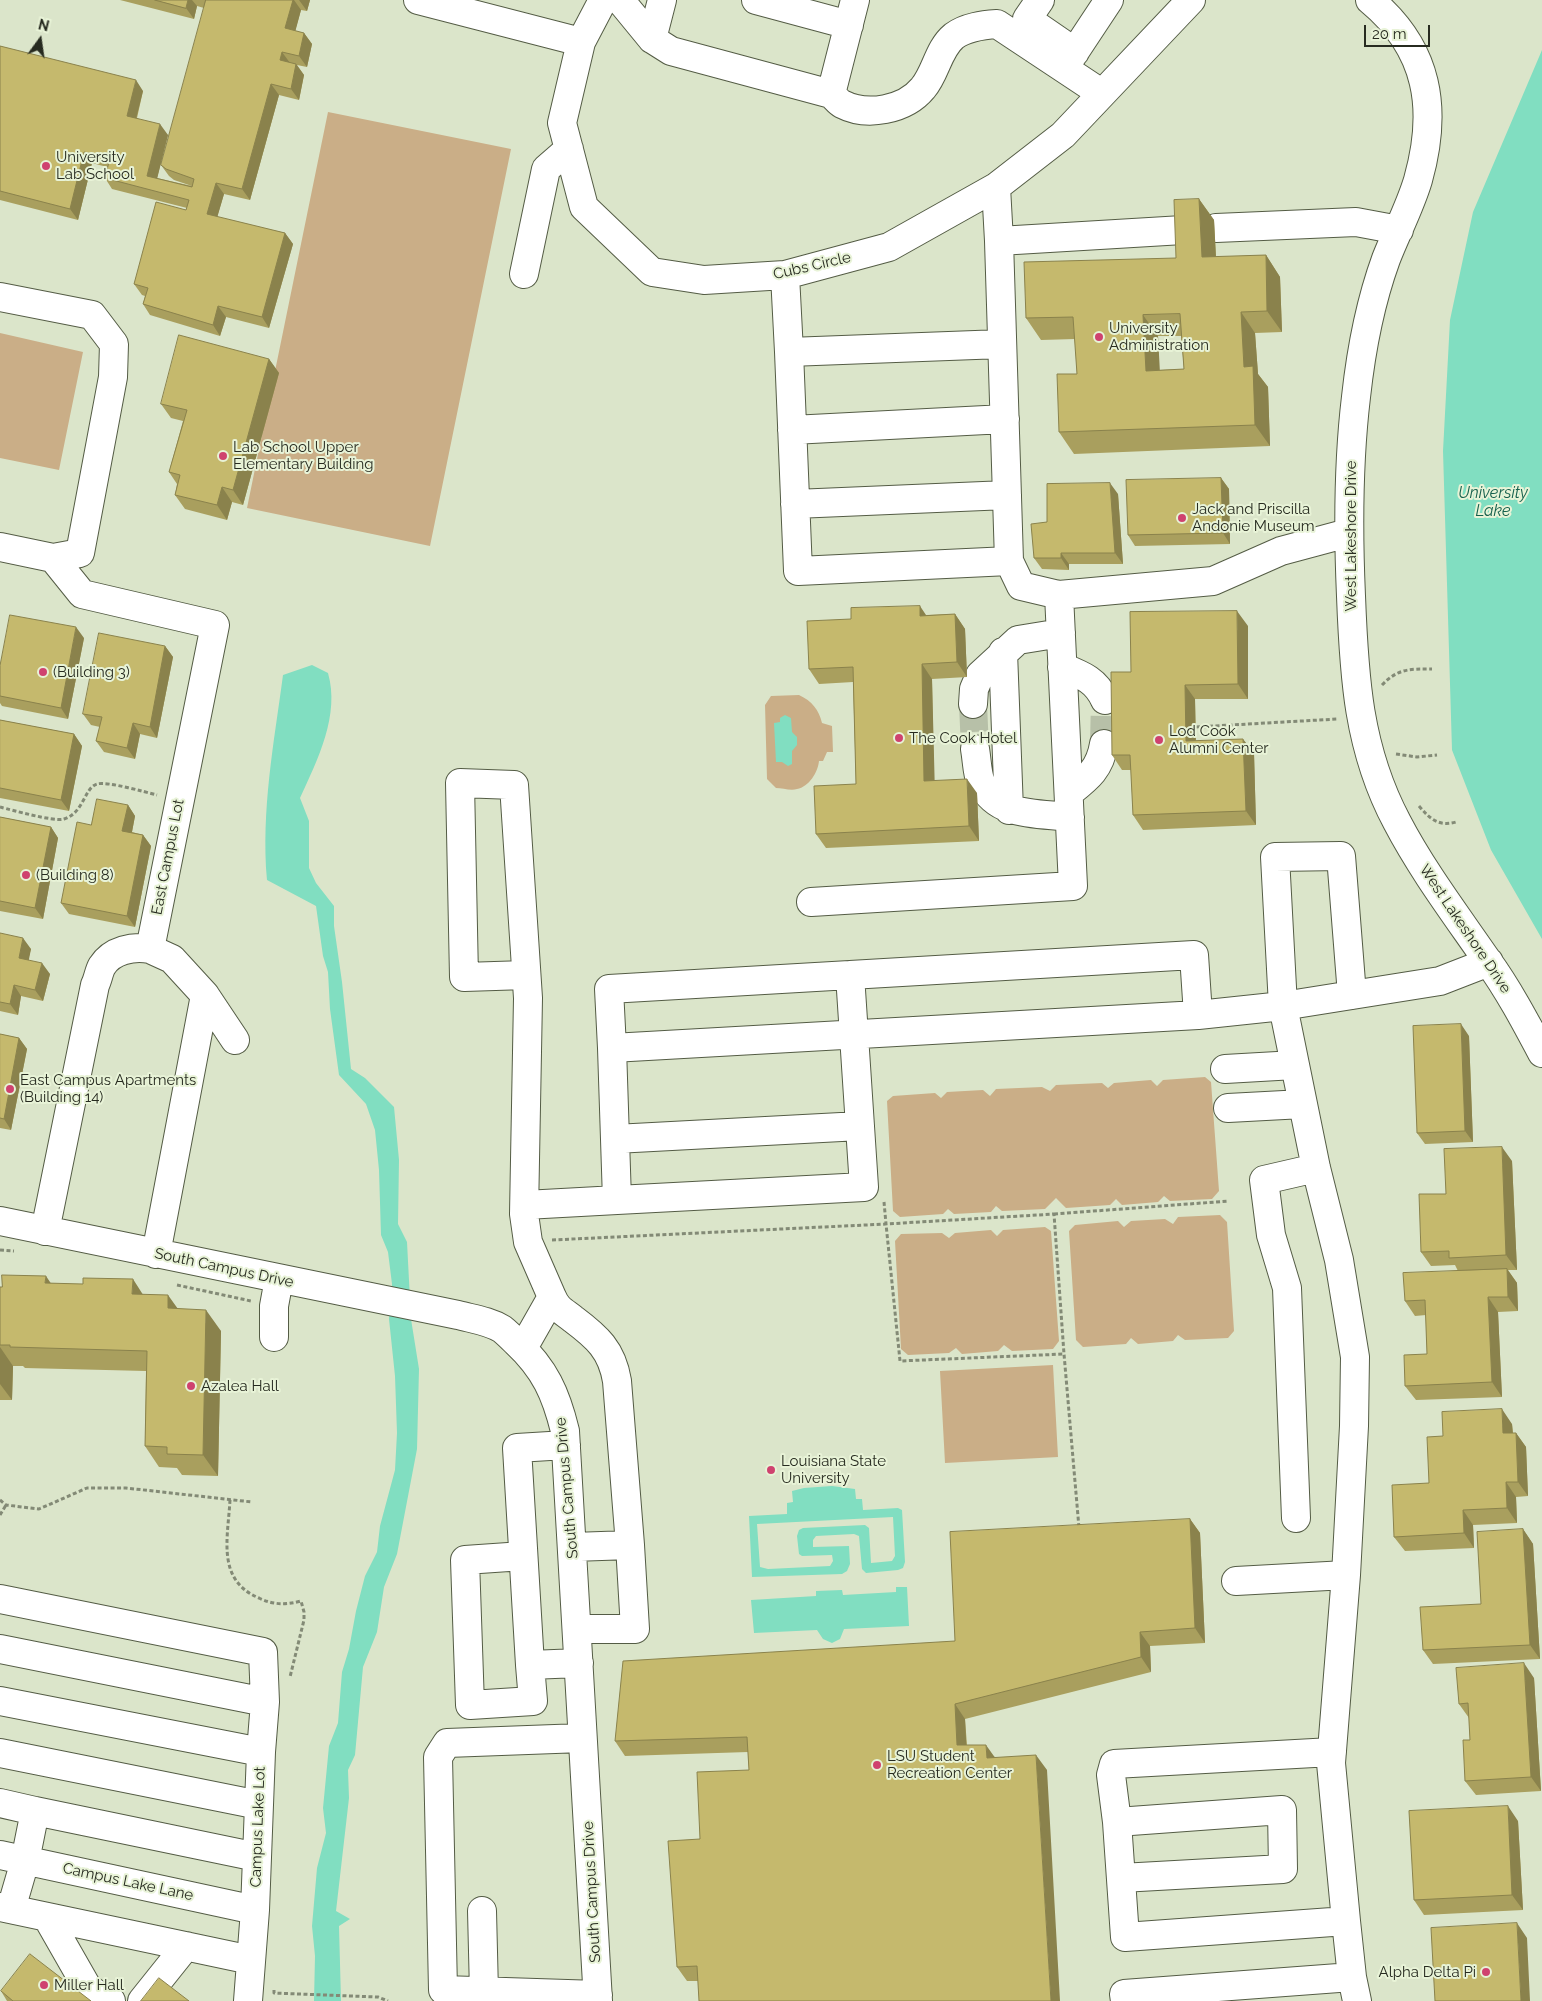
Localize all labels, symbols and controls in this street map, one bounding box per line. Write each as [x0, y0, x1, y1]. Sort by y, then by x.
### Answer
north arrow [15, 15, 65, 65]
scale bar [1367, 15, 1433, 47]
text: N [37, 16, 51, 35]
text: 20 m [1372, 25, 1407, 43]
place label: University Lab School [56, 148, 134, 183]
marker: University Lab School [40, 160, 52, 172]
street label: Cubs Circle [771, 248, 853, 284]
place label: University Administration [1109, 319, 1209, 354]
marker: University Administration [1093, 331, 1105, 343]
place label: Lab School Upper Elementary Building [233, 438, 374, 473]
marker: Lab School Upper Elementary Building [217, 450, 229, 462]
street label: West Lakeshore Drive [1342, 460, 1360, 612]
water label: University Lake [1458, 483, 1528, 521]
place label: Jack and Priscilla Andonie Museum [1192, 500, 1315, 535]
marker: Jack and Priscilla Andonie Museum [1176, 512, 1188, 524]
place label: (Building 3) [53, 663, 130, 681]
marker: (Building 3) [37, 666, 49, 678]
place label: Lod Cook Alumni Center [1169, 722, 1268, 757]
place label: The Cook Hotel [909, 729, 1017, 747]
marker: The Cook Hotel [893, 732, 905, 744]
marker: Lod Cook Alumni Center [1153, 734, 1165, 746]
street label: East Campus Lot [148, 798, 188, 916]
street label: West Lakeshore Drive [1415, 861, 1515, 997]
place label: (Building 8) [36, 866, 114, 884]
marker: (Building 8) [20, 869, 32, 881]
place label: East Campus Apartments (Building 14) [20, 1071, 196, 1106]
marker: East Campus Apartments (Building 14) [4, 1083, 16, 1095]
street label: South Campus Drive [153, 1244, 295, 1292]
place label: Azalea Hall [201, 1377, 279, 1395]
marker: Azalea Hall [185, 1380, 197, 1392]
street label: South Campus Drive [552, 1417, 582, 1559]
place label: Louisiana State University [781, 1452, 886, 1487]
marker: Louisiana State University [765, 1464, 777, 1476]
place label: LSU Student Recreation Center [887, 1747, 1012, 1782]
marker: LSU Student Recreation Center [871, 1759, 883, 1771]
street label: Campus Lake Lot [247, 1766, 269, 1888]
street label: South Campus Drive [579, 1821, 605, 1963]
street label: Campus Lake Lane [61, 1859, 195, 1905]
place label: Alpha Delta Pi [1379, 1963, 1476, 1981]
marker: Alpha Delta Pi [1480, 1966, 1492, 1978]
place label: Miller Hall [54, 1976, 124, 1994]
marker: Miller Hall [38, 1979, 50, 1991]

